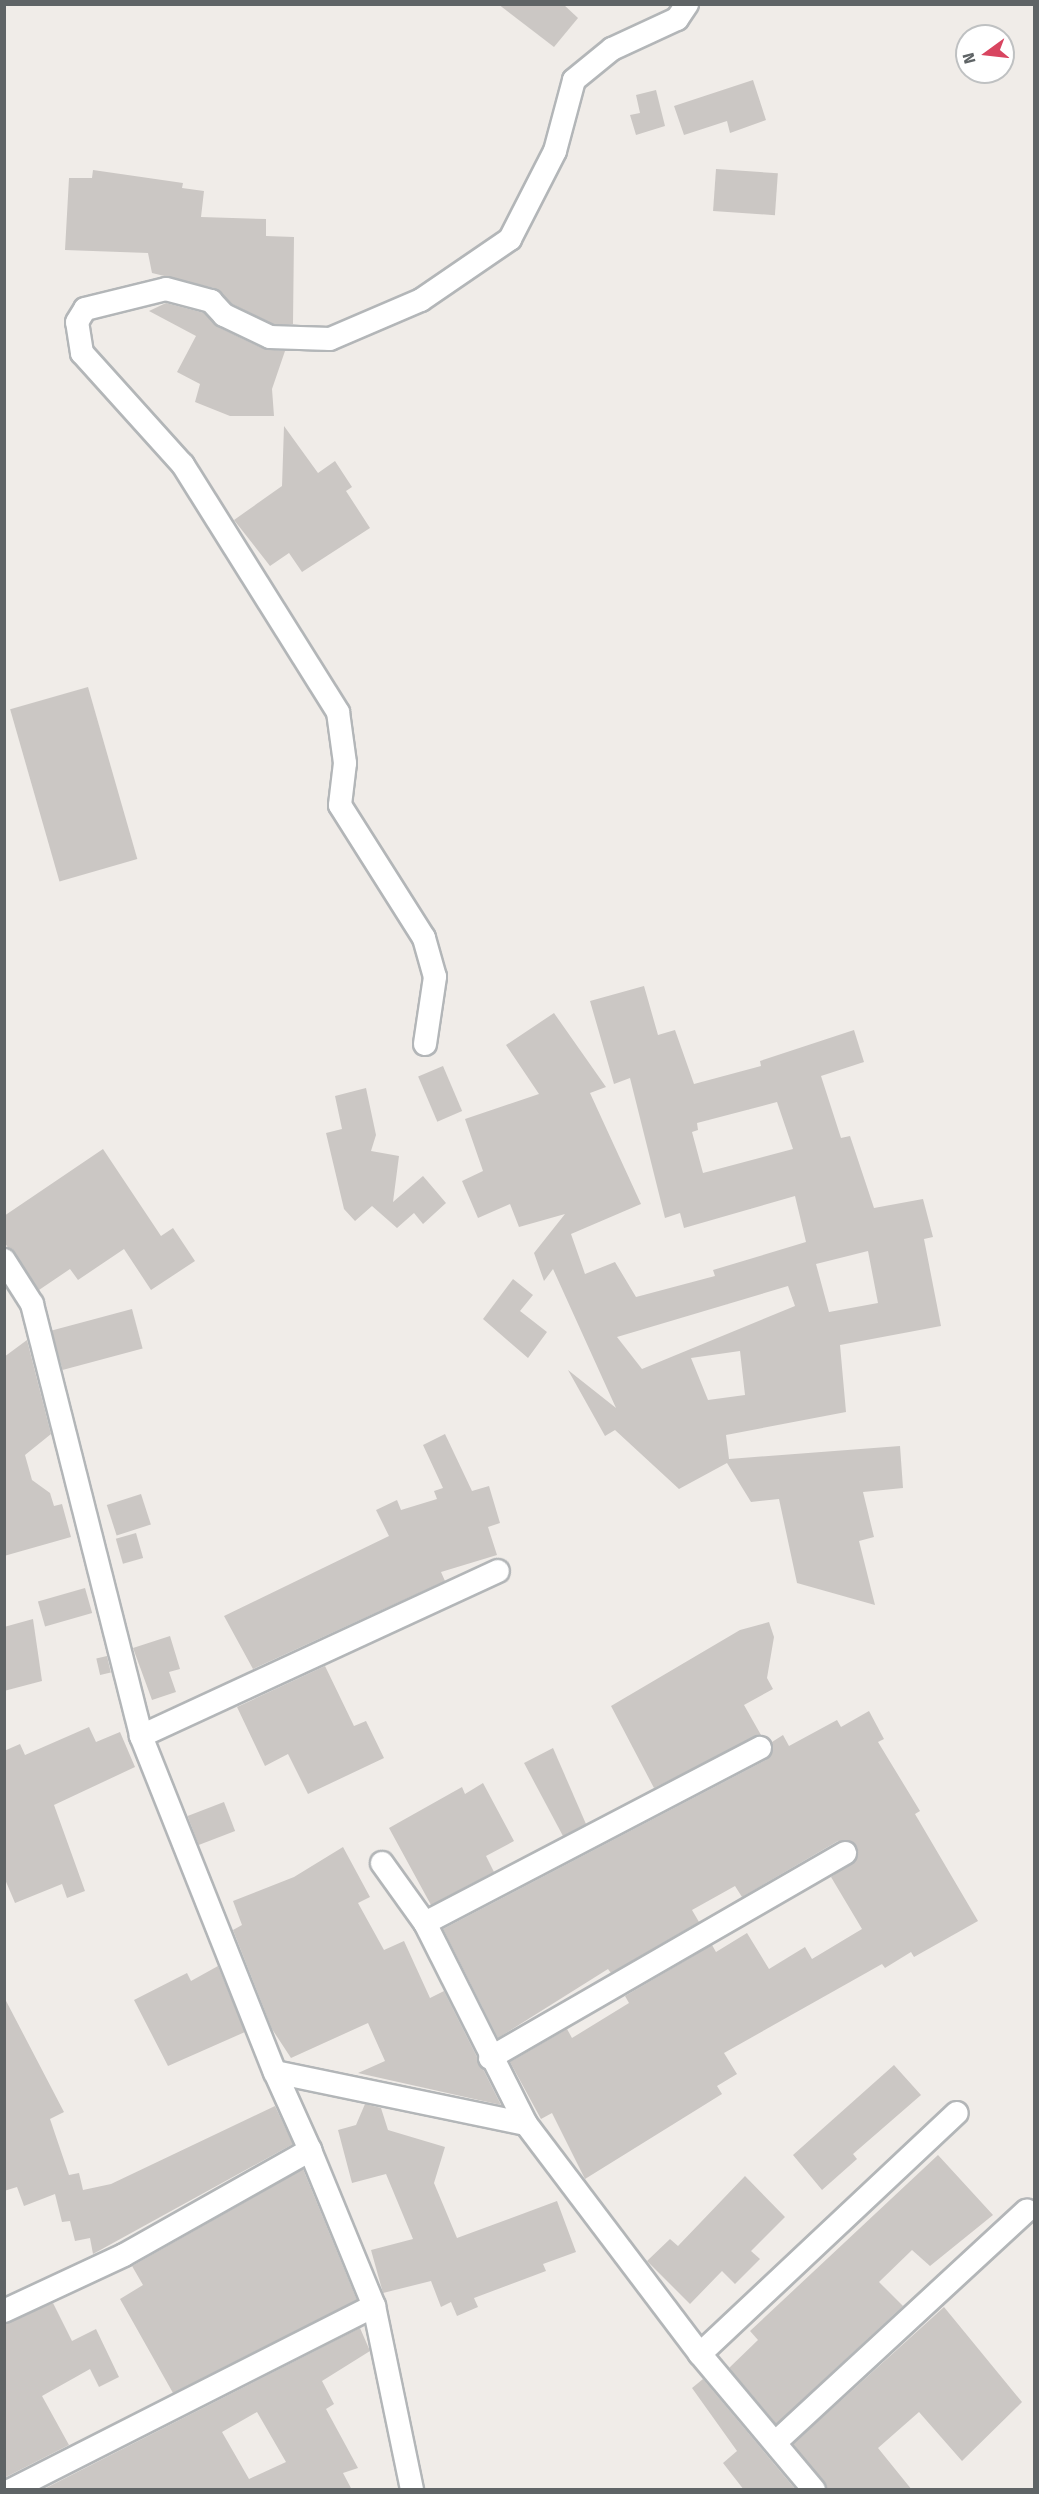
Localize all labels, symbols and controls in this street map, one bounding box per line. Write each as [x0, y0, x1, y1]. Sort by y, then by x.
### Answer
north arrow [955, 24, 1015, 84]
text: N [959, 51, 980, 66]

